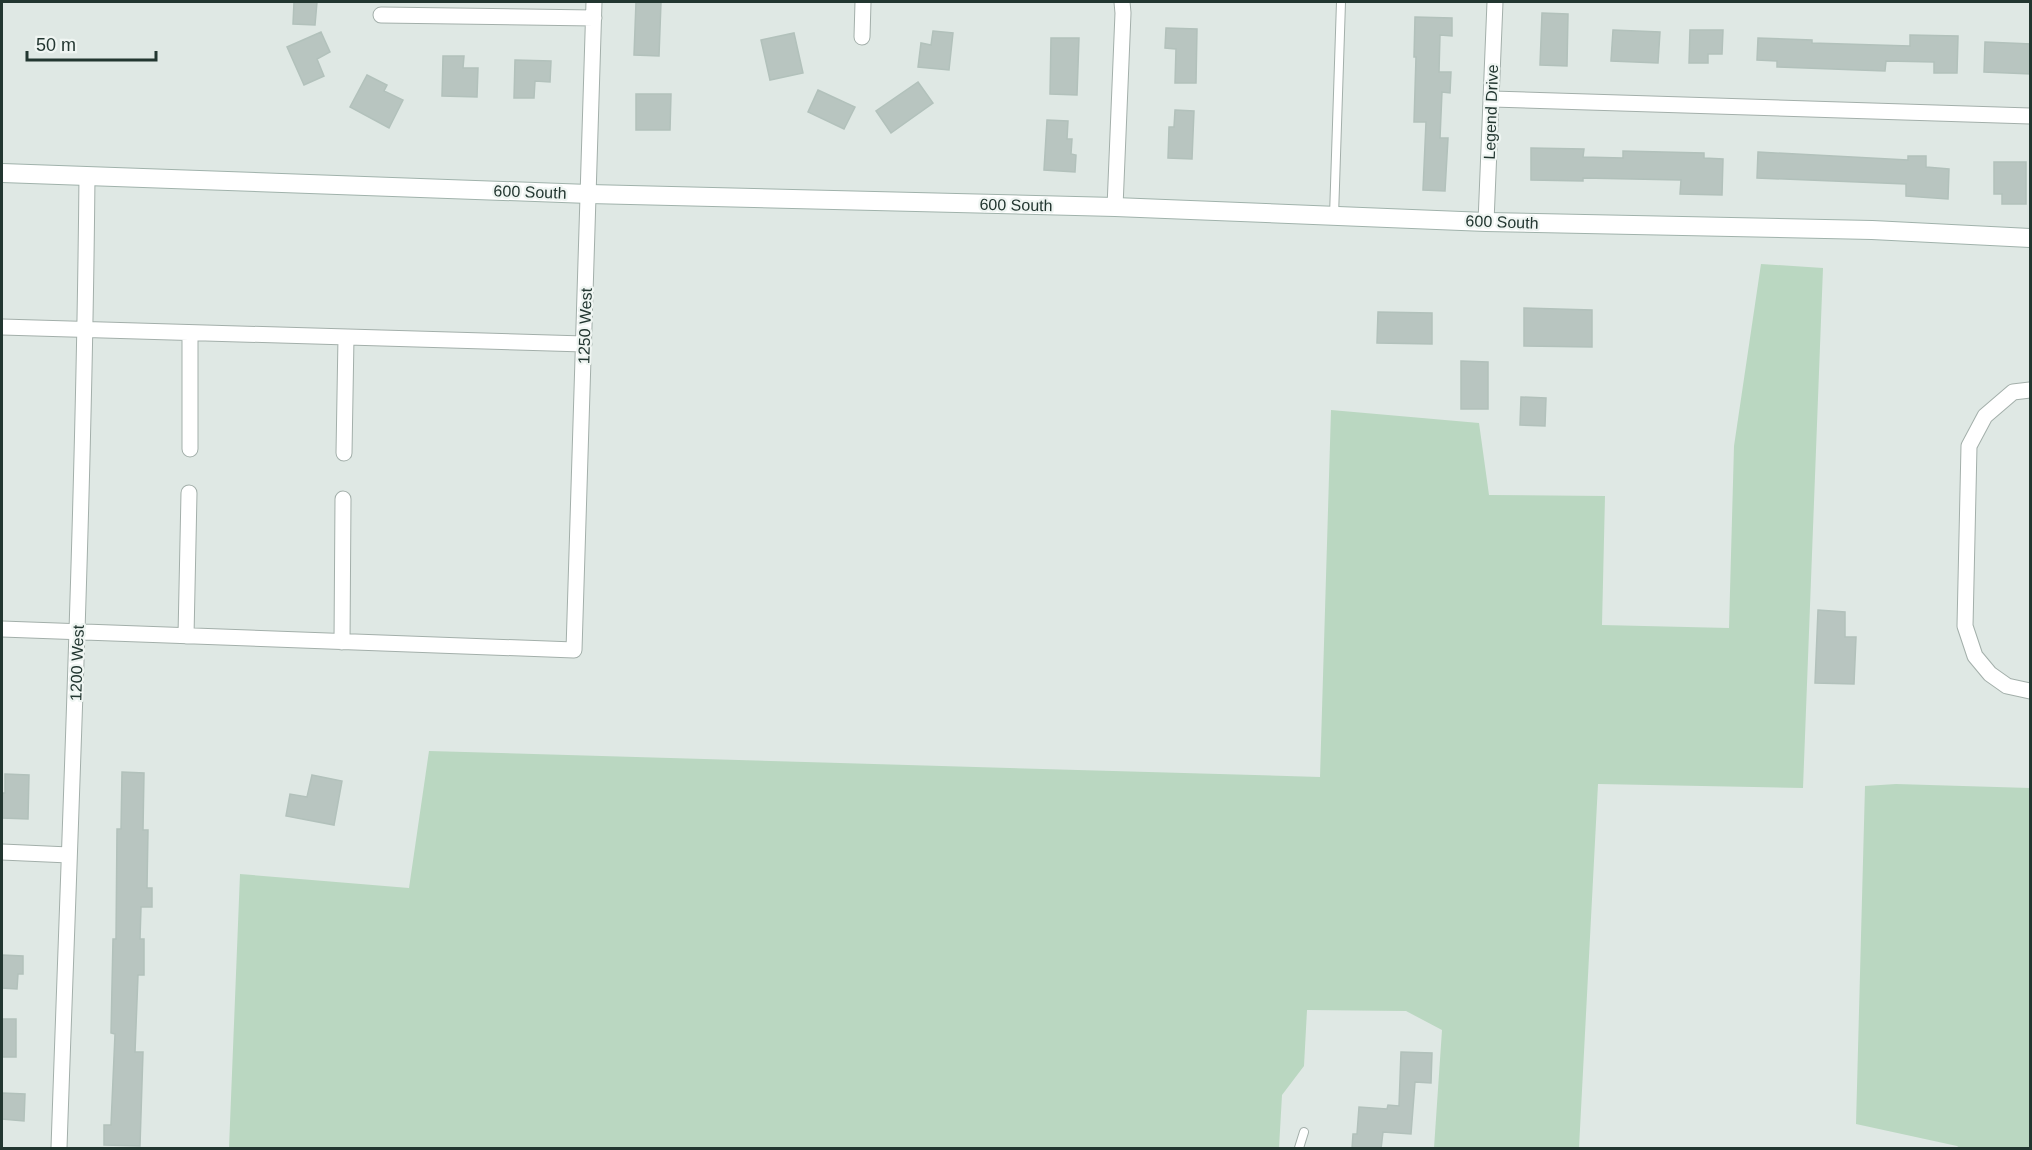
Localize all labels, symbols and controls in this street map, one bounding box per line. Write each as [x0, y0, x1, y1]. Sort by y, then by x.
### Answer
scale bar [27, 24, 156, 62]
text: 50 m [36, 35, 76, 55]
street label: Legend Drive [1481, 64, 1501, 160]
street label: 600 South [493, 182, 567, 202]
street label: 600 South [979, 196, 1053, 214]
street label: 600 South [1465, 212, 1539, 232]
street label: 1250 West [575, 287, 595, 364]
street label: 1200 West [67, 624, 87, 701]

